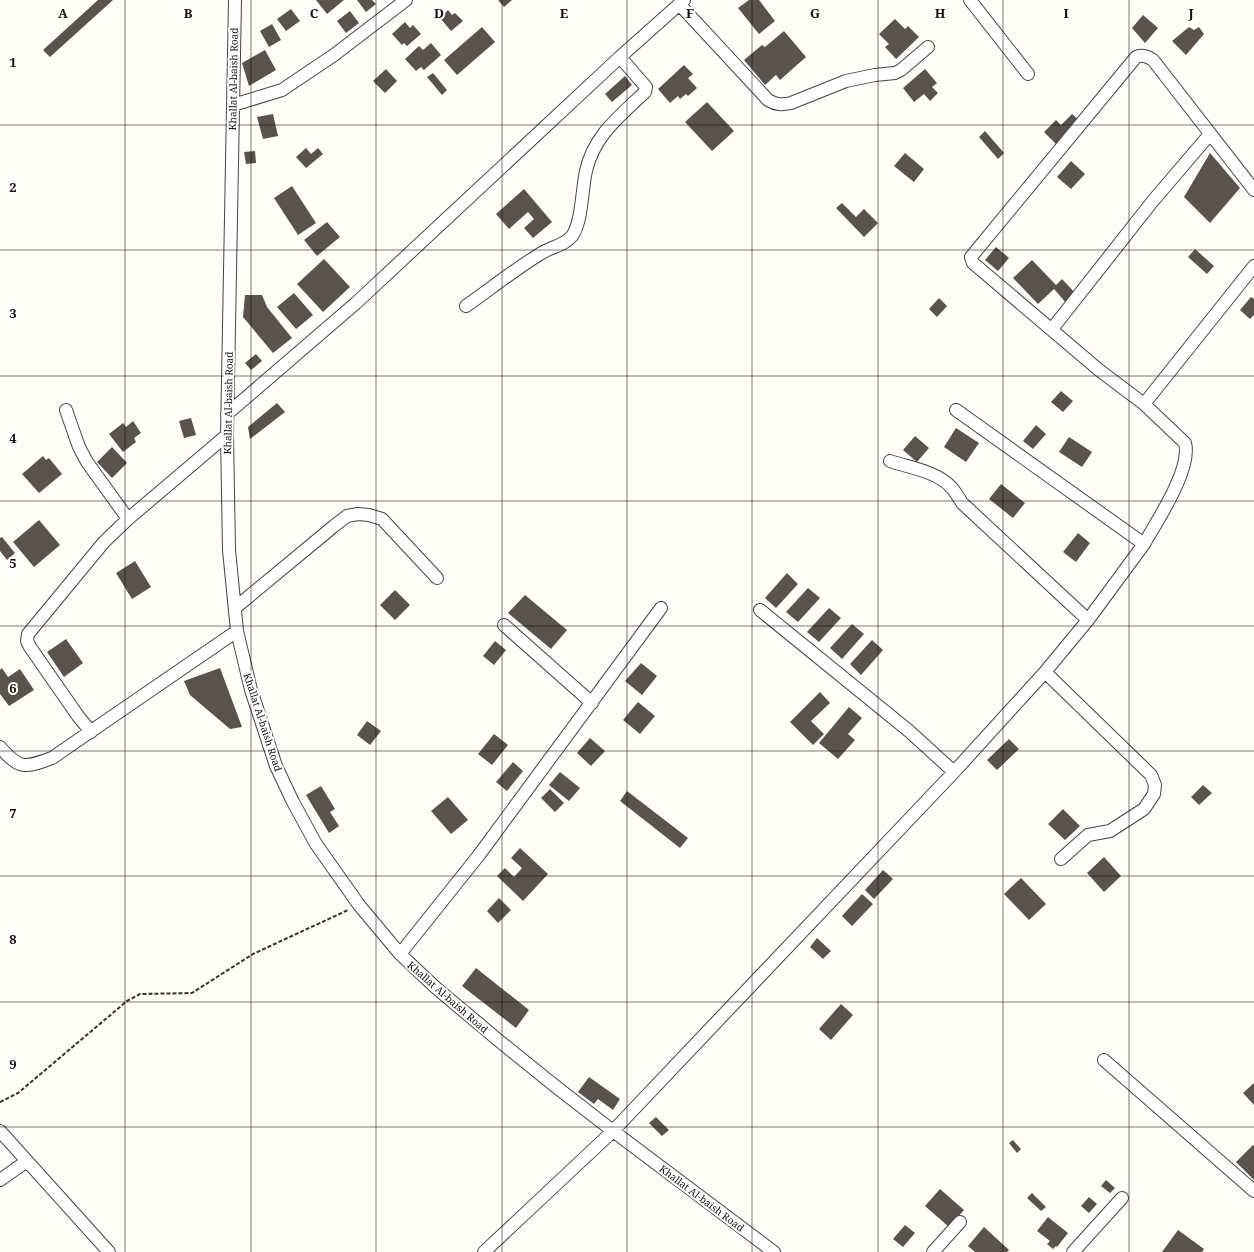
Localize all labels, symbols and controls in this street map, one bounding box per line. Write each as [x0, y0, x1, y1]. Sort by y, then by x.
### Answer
text: A [58, 4, 68, 22]
text: B [184, 4, 193, 22]
text: C [310, 4, 319, 22]
text: D [434, 4, 444, 22]
text: E [560, 4, 569, 22]
text: F [686, 4, 694, 22]
text: G [810, 4, 820, 22]
text: H [935, 4, 946, 22]
text: I [1063, 4, 1069, 22]
text: J [1187, 4, 1194, 22]
street label: Khallat Al-baish Road [225, 28, 241, 130]
text: 1 [9, 53, 17, 71]
text: 2 [9, 178, 17, 196]
text: 3 [9, 304, 17, 322]
street label: Khallat Al-baish Road [220, 352, 236, 454]
text: 4 [9, 429, 17, 447]
text: 5 [9, 554, 17, 572]
street label: Khallat Al-baish Road [240, 671, 286, 773]
text: 6 [9, 679, 17, 697]
text: 7 [9, 804, 17, 822]
text: 8 [9, 930, 17, 948]
street label: Khallat Al-baish Road [405, 958, 491, 1036]
text: 9 [9, 1055, 17, 1073]
street label: Khallat Al-baish Road [657, 1162, 747, 1234]

